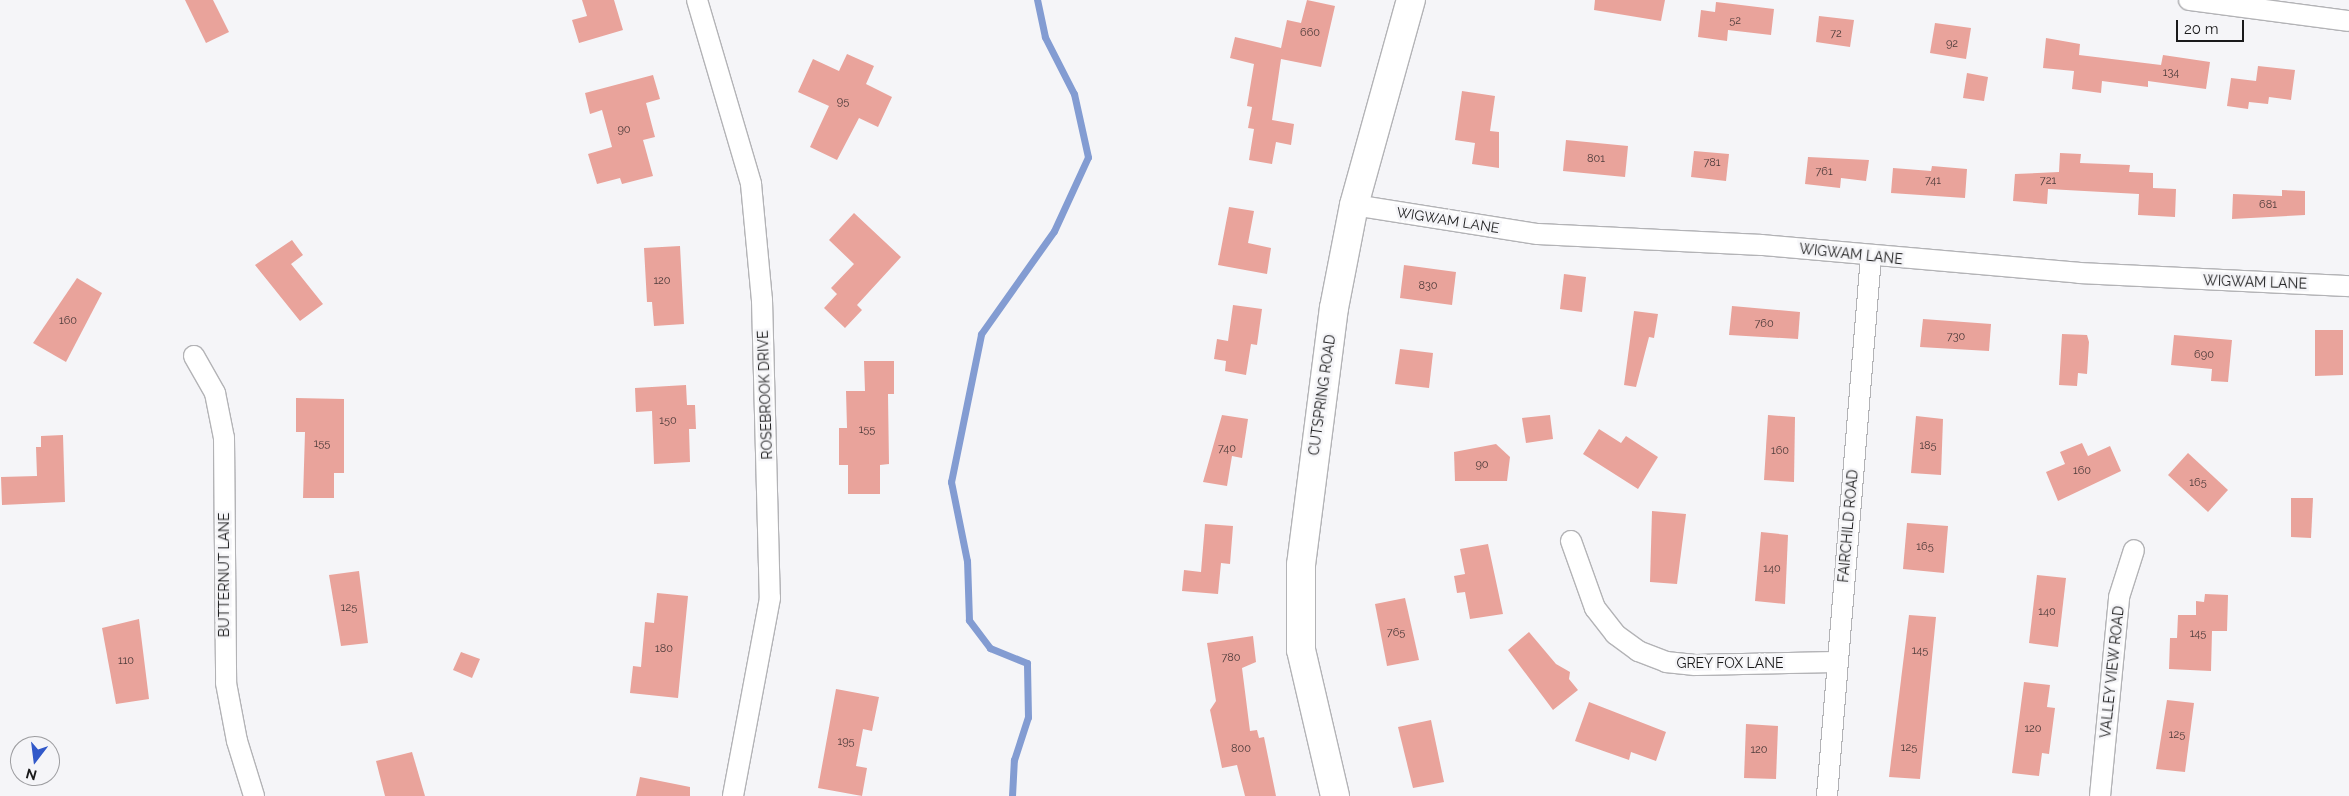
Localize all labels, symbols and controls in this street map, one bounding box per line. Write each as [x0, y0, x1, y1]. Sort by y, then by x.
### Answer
scale bar [2179, 10, 2246, 42]
house number: 52 [1729, 14, 1741, 28]
text: 20 m [2184, 20, 2219, 38]
house number: 660 [1300, 26, 1320, 40]
house number: 72 [1830, 27, 1842, 41]
house number: 92 [1946, 37, 1958, 51]
house number: 134 [2163, 66, 2179, 80]
house number: 95 [837, 95, 849, 109]
house number: 90 [617, 123, 631, 137]
house number: 801 [1587, 152, 1605, 166]
house number: 781 [1703, 156, 1721, 170]
house number: 761 [1815, 165, 1833, 179]
house number: 741 [1925, 174, 1941, 188]
house number: 721 [2040, 174, 2056, 188]
house number: 681 [2259, 198, 2277, 212]
street label: WIGWAM LANE [1395, 204, 1501, 236]
street label: WIGWAM LANE [1798, 240, 1904, 268]
street label: WIGWAM LANE [2203, 272, 2307, 292]
house number: 120 [653, 274, 671, 288]
house number: 830 [1418, 279, 1438, 293]
house number: 160 [59, 314, 77, 328]
house number: 760 [1754, 317, 1774, 331]
street label: ROSEBROOK DRIVE [754, 330, 776, 460]
house number: 730 [1947, 330, 1965, 344]
street label: CUTSPRING ROAD [1305, 334, 1339, 456]
house number: 690 [2194, 348, 2214, 362]
house number: 150 [659, 414, 677, 428]
house number: 155 [859, 423, 875, 437]
house number: 155 [314, 437, 330, 451]
house number: 185 [1919, 439, 1937, 453]
house number: 740 [1218, 442, 1236, 456]
house number: 160 [1771, 444, 1789, 458]
house number: 90 [1475, 458, 1489, 472]
house number: 160 [2073, 464, 2091, 478]
street label: FAIRCHILD ROAD [1835, 469, 1861, 583]
house number: 165 [2189, 476, 2207, 490]
street label: BUTTERNUT LANE [216, 512, 232, 638]
house number: 165 [1916, 540, 1934, 554]
house number: 140 [1763, 562, 1781, 576]
house number: 125 [341, 601, 357, 615]
street label: VALLEY VIEW ROAD [2097, 604, 2127, 740]
house number: 140 [2038, 605, 2056, 619]
house number: 765 [1387, 626, 1405, 640]
house number: 145 [2190, 627, 2206, 641]
house number: 180 [655, 642, 673, 656]
house number: 145 [1912, 644, 1928, 658]
house number: 780 [1221, 651, 1241, 665]
house number: 110 [118, 654, 134, 668]
street label: GREY FOX LANE [1676, 655, 1784, 671]
house number: 120 [2024, 722, 2042, 736]
house number: 125 [2169, 728, 2185, 742]
house number: 195 [837, 735, 855, 749]
north arrow [10, 736, 60, 786]
house number: 125 [1901, 741, 1917, 755]
house number: 800 [1231, 742, 1251, 756]
house number: 120 [1750, 743, 1768, 757]
text: N [24, 765, 39, 784]

